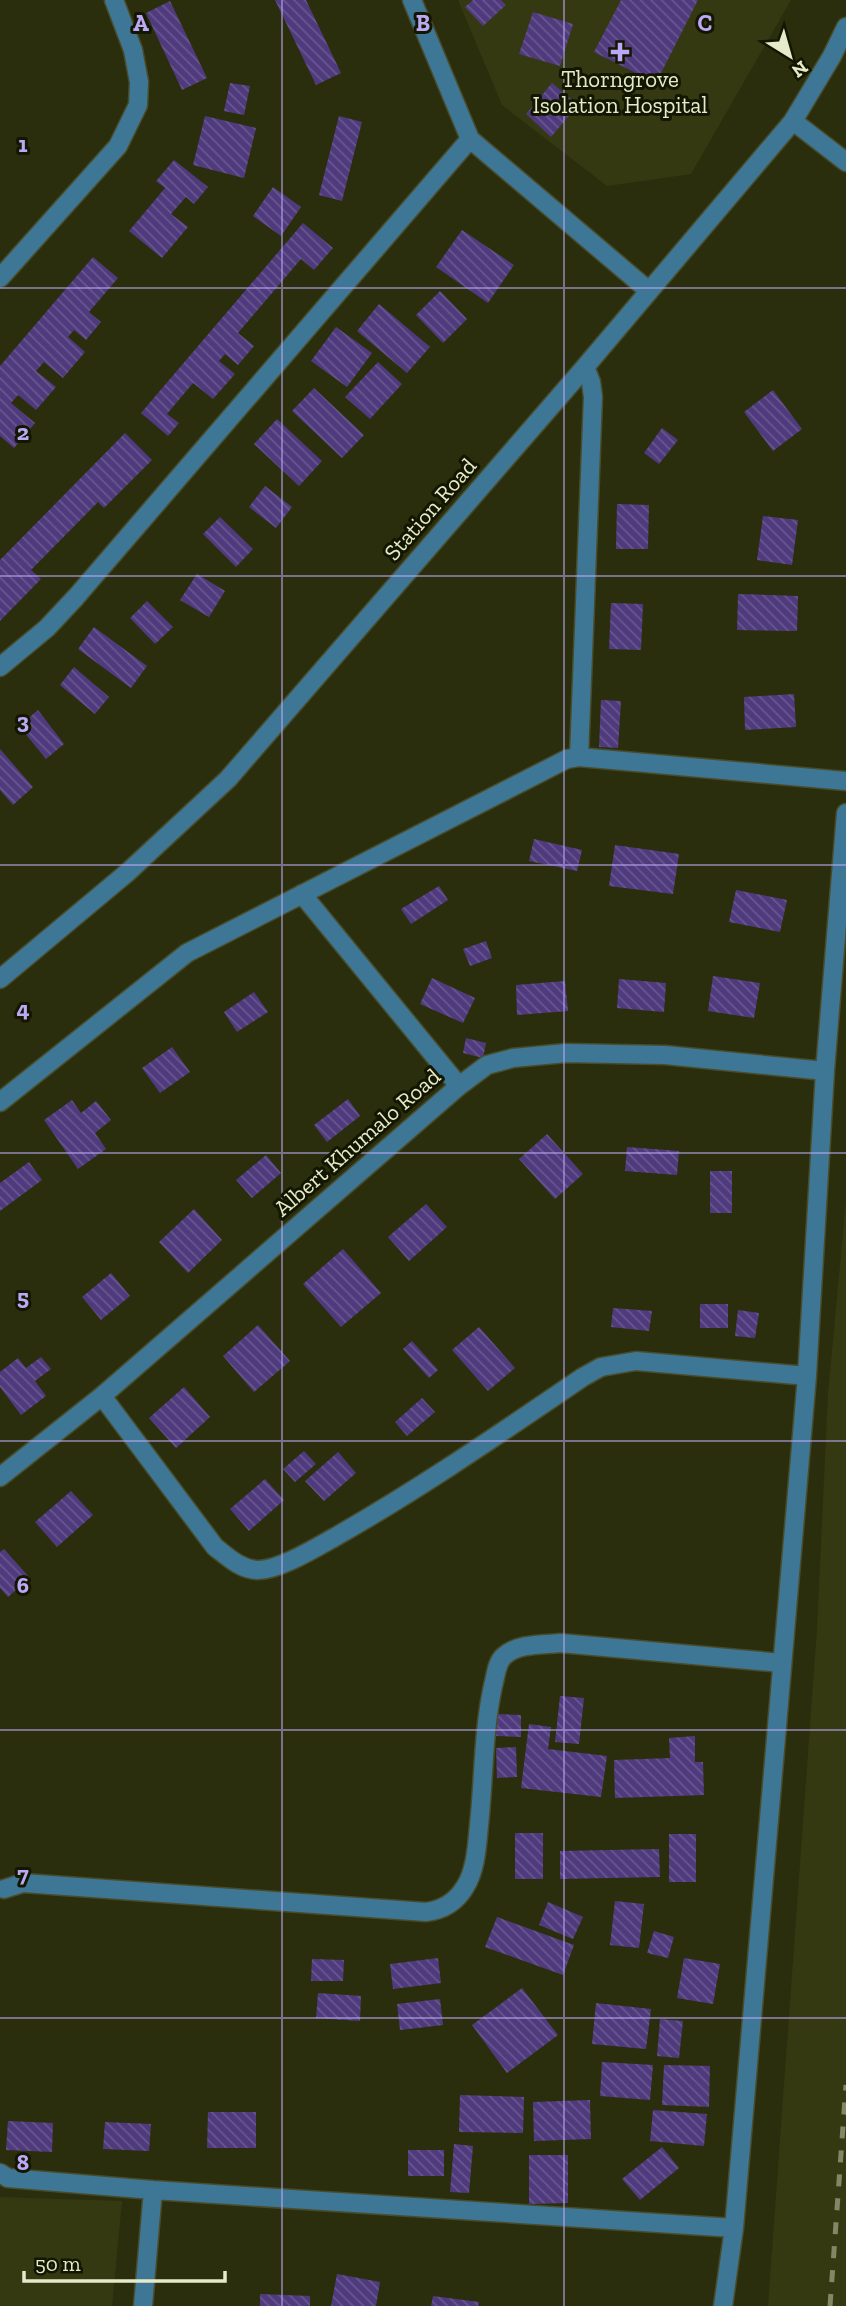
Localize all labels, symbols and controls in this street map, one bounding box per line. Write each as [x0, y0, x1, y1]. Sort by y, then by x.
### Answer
text: A [133, 9, 149, 37]
text: B [416, 9, 430, 37]
text: C [698, 9, 712, 37]
north arrow [755, 21, 825, 91]
marker: Thorngrove Isolation Hospital [610, 42, 630, 62]
text: N [787, 56, 813, 83]
place label: Thorngrove Isolation Hospital [532, 65, 708, 119]
text: 1 [18, 130, 28, 158]
text: 2 [17, 418, 29, 446]
street label: Station Road [378, 452, 482, 566]
text: 3 [17, 707, 29, 735]
text: 4 [16, 995, 30, 1023]
street label: Albert Khumalo Road [268, 1062, 446, 1222]
text: 5 [17, 1283, 29, 1311]
text: 6 [17, 1571, 29, 1599]
text: 7 [17, 1860, 29, 1888]
text: 8 [17, 2148, 29, 2176]
scale bar [24, 2240, 226, 2284]
text: 50 m [35, 2251, 81, 2276]

